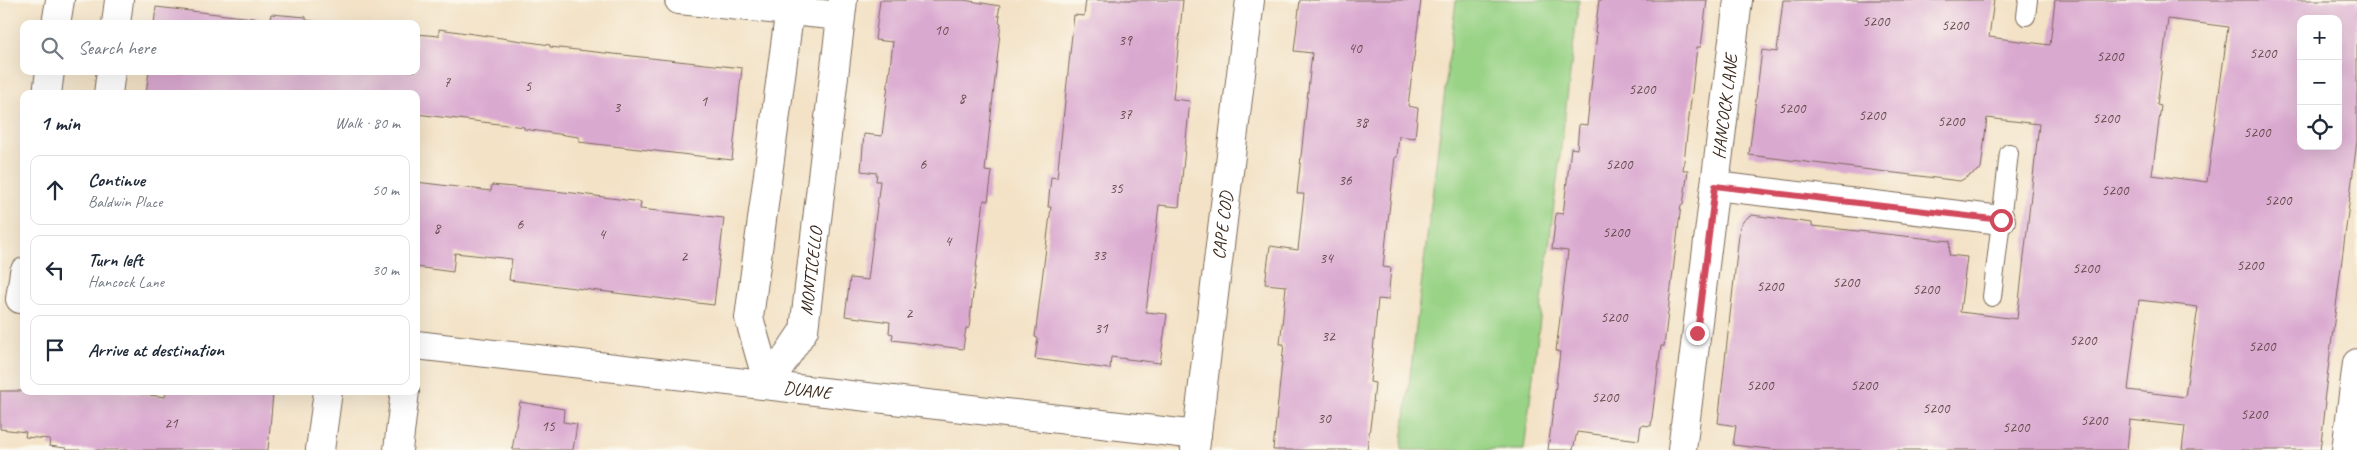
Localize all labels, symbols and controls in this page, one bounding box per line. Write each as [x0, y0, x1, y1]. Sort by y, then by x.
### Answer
house number: 5200 [1862, 12, 1891, 31]
map controls [2297, 15, 2342, 150]
button: + [2297, 15, 2342, 60]
house number: 5200 [1941, 16, 1970, 35]
search box [20, 20, 420, 75]
house number: 10 [934, 21, 949, 40]
house number: 39 [1118, 31, 1133, 50]
icon: search [38, 34, 66, 62]
text: Search here [78, 36, 155, 60]
house number: 40 [1348, 39, 1363, 58]
house number: 5200 [2249, 44, 2278, 63]
house number: 5200 [2096, 47, 2125, 66]
street label: HANCOCK LANE [1707, 51, 1742, 160]
button: − [2297, 60, 2342, 105]
house number: 7 [444, 73, 452, 92]
house number: 5 [525, 77, 533, 96]
house number: 5200 [1628, 80, 1657, 99]
house number: 8 [959, 89, 967, 108]
house number: 1 [701, 92, 709, 111]
house number: 3 [614, 98, 622, 117]
house number: 5200 [1778, 99, 1807, 118]
house number: 37 [1118, 105, 1133, 124]
button: locate [2297, 105, 2342, 150]
house number: 5200 [1858, 106, 1887, 125]
house number: 5200 [2092, 109, 2121, 128]
text: 1 min [40, 110, 80, 136]
house number: 5200 [1937, 112, 1966, 131]
text: Walk · 80 m [335, 113, 400, 133]
house number: 38 [1354, 113, 1369, 132]
house number: 5200 [2243, 123, 2272, 142]
house number: 6 [920, 155, 928, 174]
house number: 5200 [1605, 155, 1634, 174]
text: Continue [88, 168, 145, 192]
house number: 36 [1338, 171, 1353, 190]
icon: ahead [41, 176, 69, 204]
house number: 35 [1109, 179, 1124, 198]
text: 50 m [372, 180, 399, 200]
house number: 5200 [2101, 181, 2130, 200]
street label: CAPE COD [1207, 189, 1238, 261]
house number: 5200 [2264, 191, 2293, 210]
text: Baldwin Place [88, 192, 163, 212]
route start [1990, 209, 2013, 232]
house number: 6 [517, 215, 525, 234]
house number: 8 [434, 219, 442, 238]
house number: 5200 [1602, 223, 1631, 242]
street label: MONTICELLO [795, 224, 827, 316]
house number: 4 [599, 225, 607, 244]
house number: 4 [945, 232, 953, 251]
house number: 33 [1092, 246, 1107, 265]
house number: 2 [681, 247, 689, 266]
text: Turn left [88, 248, 143, 272]
house number: 34 [1319, 249, 1334, 268]
icon: left [41, 256, 69, 284]
house number: 5200 [2236, 256, 2265, 275]
house number: 5200 [2072, 259, 2101, 278]
text: 30 m [372, 260, 399, 280]
text: Hancock Lane [88, 272, 164, 292]
house number: 5200 [1832, 273, 1861, 292]
house number: 5200 [1756, 277, 1785, 296]
house number: 5200 [1912, 280, 1941, 299]
house number: 2 [906, 304, 914, 323]
house number: 5200 [1600, 308, 1629, 327]
house number: 31 [1094, 319, 1109, 338]
route end [1686, 322, 1709, 345]
house number: 32 [1321, 327, 1336, 346]
house number: 5200 [2069, 331, 2098, 350]
icon: arrive [41, 336, 69, 364]
house number: 5200 [2248, 337, 2277, 356]
text: Arrive at destination [88, 338, 224, 362]
street label: DUANE [782, 376, 835, 404]
house number: 5200 [1746, 376, 1775, 395]
house number: 5200 [1850, 376, 1879, 395]
house number: 5200 [1591, 388, 1620, 407]
house number: 5200 [1922, 399, 1951, 418]
house number: 5200 [2240, 405, 2269, 424]
house number: 30 [1317, 409, 1332, 428]
house number: 5200 [2080, 411, 2109, 430]
house number: 21 [164, 414, 179, 433]
house number: 15 [541, 417, 556, 436]
house number: 5200 [2002, 418, 2031, 437]

